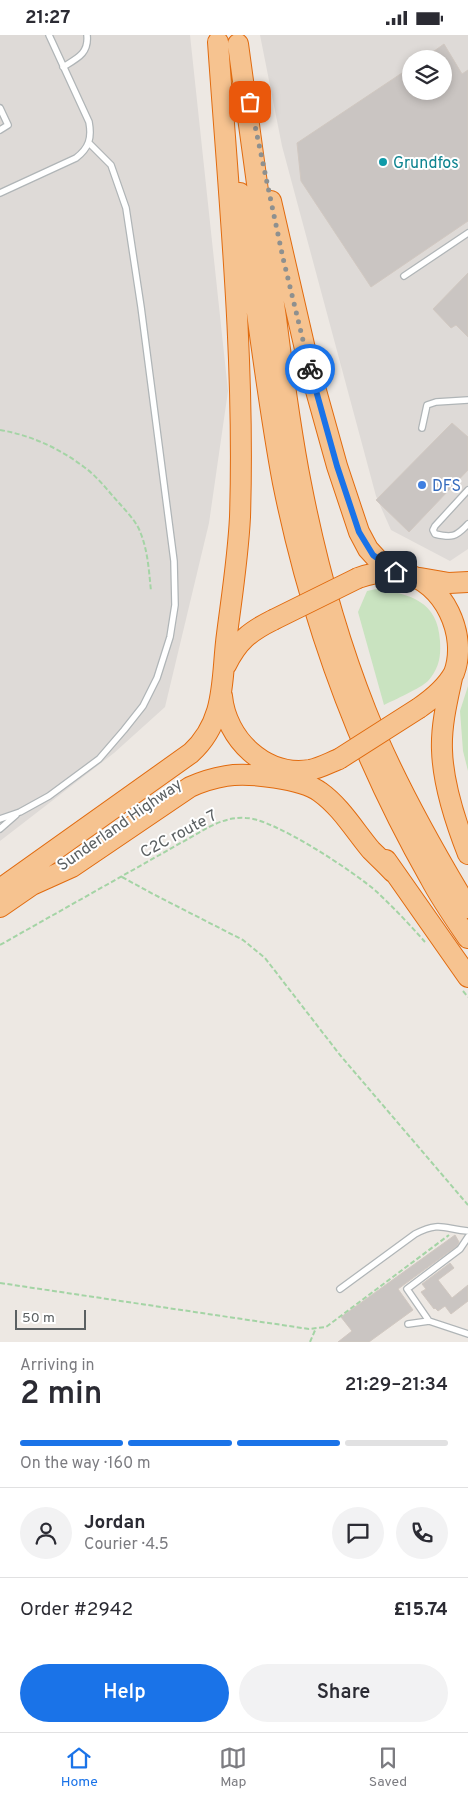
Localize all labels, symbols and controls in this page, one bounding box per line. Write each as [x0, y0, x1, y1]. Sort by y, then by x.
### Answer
text: 21:27 [25, 6, 70, 30]
map controls [402, 50, 452, 100]
button: layers [402, 50, 452, 100]
pin [229, 81, 271, 123]
icon: bag [236, 88, 264, 116]
place label: Grundfos [393, 154, 459, 174]
marker: Grundfos [377, 156, 389, 168]
courier [285, 344, 335, 394]
icon: bike [296, 355, 324, 383]
place label: DFS [432, 477, 461, 497]
marker: DFS [416, 479, 428, 491]
pin [375, 551, 417, 593]
icon: home [382, 558, 410, 586]
street label: Sunderland Highway [54, 775, 186, 876]
street label: C2C route 7 [137, 806, 221, 863]
scale bar [15, 1307, 86, 1330]
text: 50 m [22, 1310, 55, 1327]
text: Arriving in [20, 1356, 95, 1376]
text: 21:29–21:34 [345, 1373, 448, 1397]
text: 2 min [20, 1375, 102, 1415]
text: On the way · 160 m [20, 1454, 151, 1474]
button: person [20, 1507, 72, 1559]
button: chat [332, 1507, 384, 1559]
button: phone [396, 1507, 448, 1559]
text: Jordan [84, 1511, 146, 1535]
text: Courier · 4.5 [84, 1535, 169, 1555]
text: Order #2942 [20, 1598, 133, 1622]
text: £15.74 [393, 1598, 448, 1622]
button: Help [20, 1664, 229, 1722]
button: Share [239, 1664, 448, 1722]
tab: Home [61, 1744, 98, 1791]
tab: Map [219, 1744, 247, 1791]
tab: Saved [369, 1744, 407, 1791]

